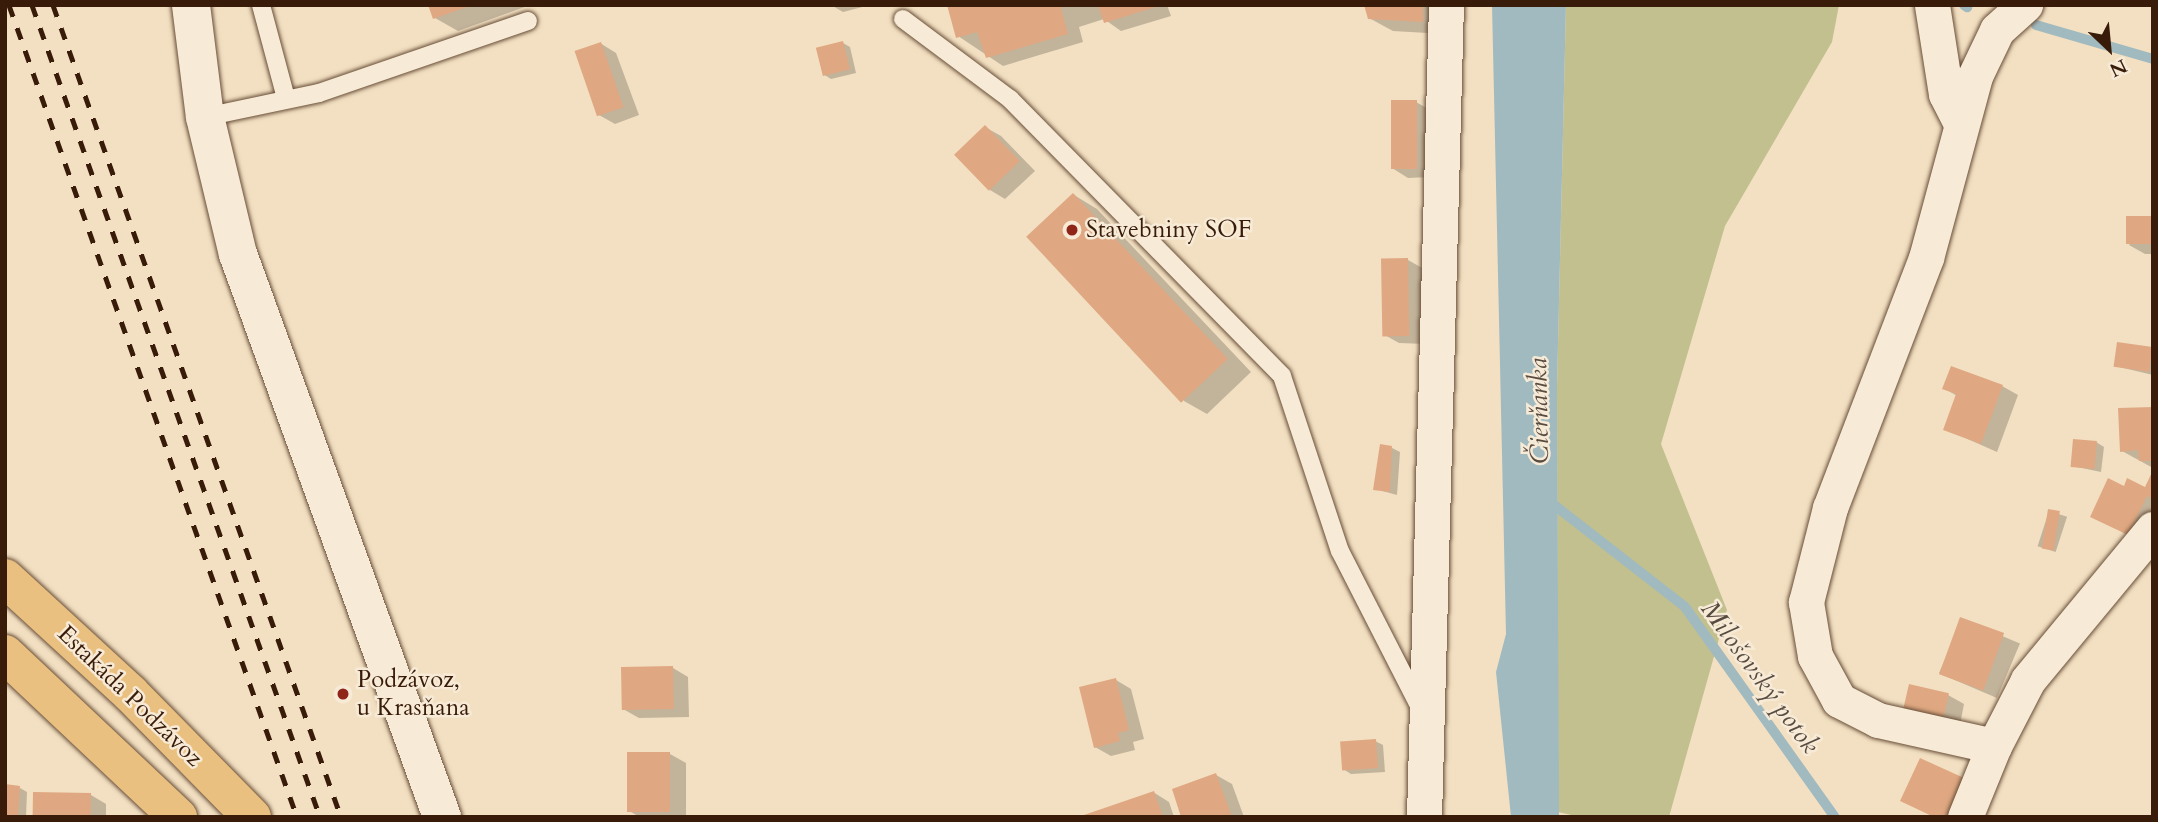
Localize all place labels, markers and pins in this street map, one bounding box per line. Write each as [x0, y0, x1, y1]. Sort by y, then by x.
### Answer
place label: Stavebniny SOF [1086, 216, 1251, 244]
marker: Stavebniny SOF [1064, 222, 1080, 238]
place label: Podzávoz, u Krasňana [357, 666, 470, 722]
marker: Podzávoz, u Krasňana [335, 686, 351, 702]

